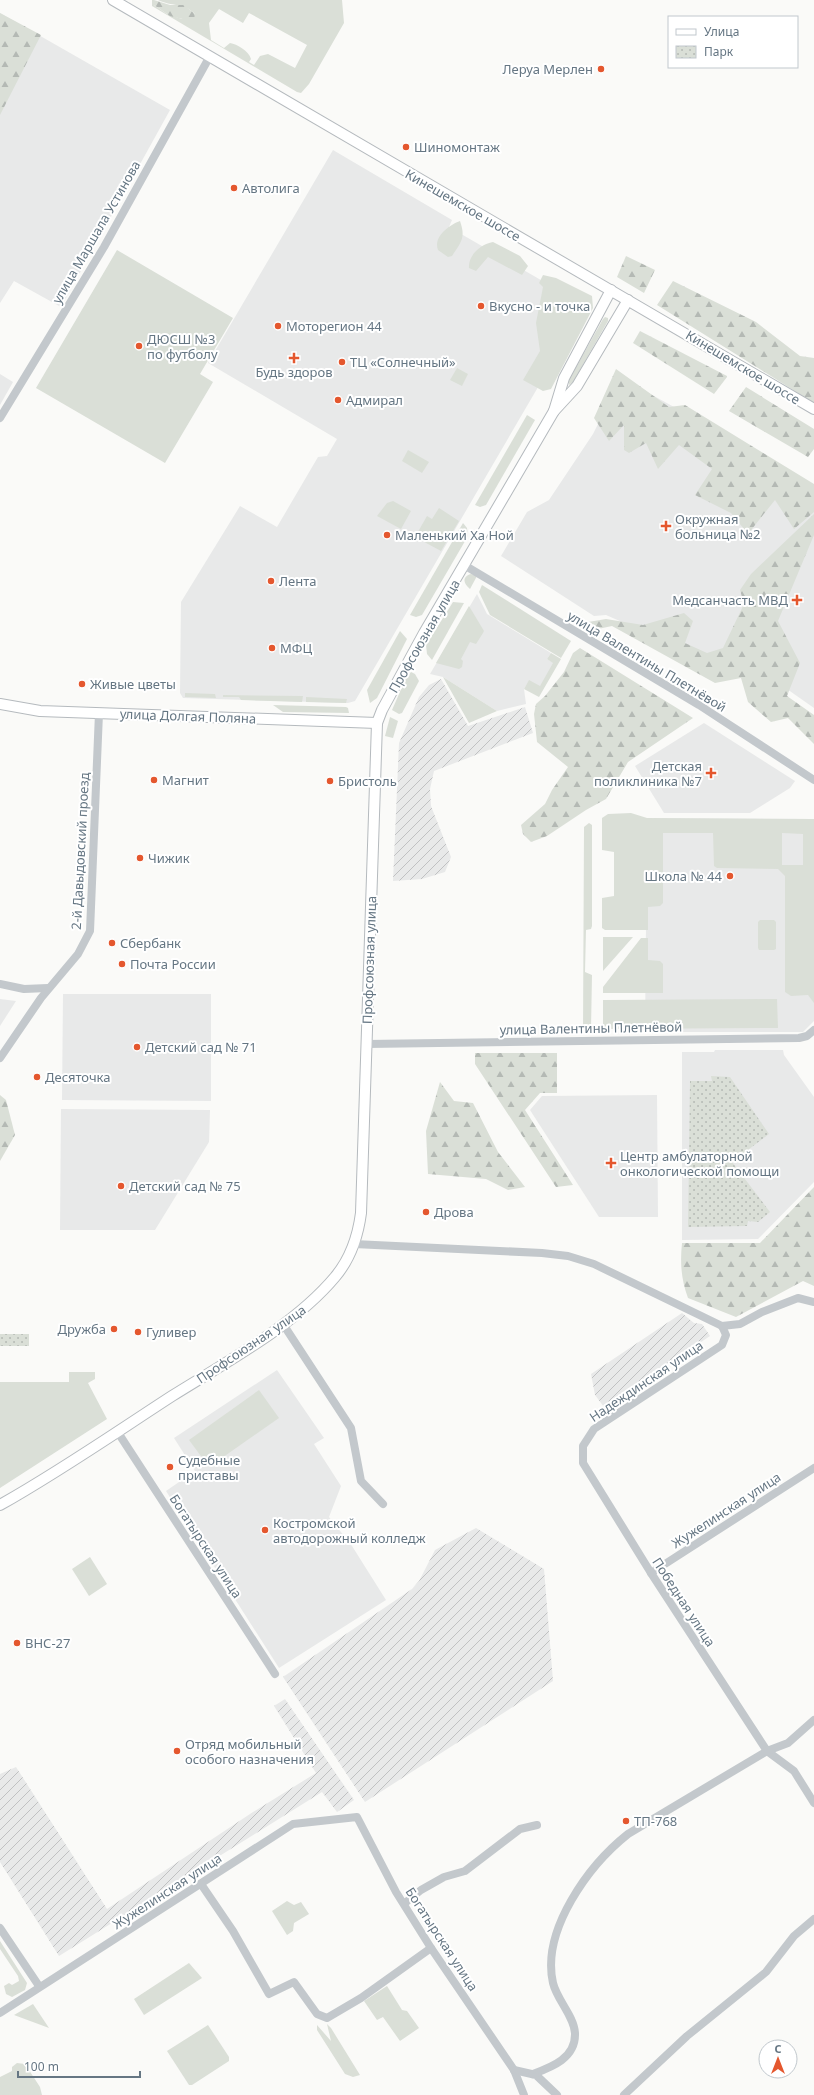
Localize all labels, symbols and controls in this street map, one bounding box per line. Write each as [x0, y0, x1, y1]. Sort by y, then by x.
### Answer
legend [668, 16, 798, 68]
text: Улица [704, 23, 739, 40]
text: Парк [704, 43, 734, 60]
place label: Леруа Мерлен [503, 60, 593, 78]
marker: Леруа Мерлен [596, 64, 606, 74]
place label: Шиномонтаж [414, 138, 500, 156]
marker: Шиномонтаж [401, 142, 411, 152]
street label: улица Маршала Устинова [48, 157, 144, 307]
street label: Кинешемское шоссе [402, 165, 524, 245]
place label: Автолига [242, 179, 300, 197]
marker: Автолига [229, 183, 239, 193]
place label: Вкусно - и точка [489, 297, 590, 315]
marker: Вкусно - и точка [476, 301, 486, 311]
place label: Моторегион 44 [286, 317, 382, 335]
marker: Моторегион 44 [273, 321, 283, 331]
street label: Кинешемское шоссе [682, 326, 804, 408]
place label: ДЮСШ №3 по футболу [147, 330, 218, 363]
marker: ДЮСШ №3 по футболу [134, 341, 144, 351]
marker: Будь здоров [289, 353, 299, 363]
place label: ТЦ «Солнечный» [350, 353, 456, 371]
marker: ТЦ «Солнечный» [337, 357, 347, 367]
place label: Будь здоров [255, 363, 333, 381]
place label: Адмирал [346, 391, 403, 409]
marker: Адмирал [333, 395, 343, 405]
place label: Окружная больница №2 [675, 510, 761, 543]
marker: Окружная больница №2 [660, 520, 672, 532]
place label: Маленький Ха Ной [395, 526, 514, 544]
marker: Маленький Ха Ной [382, 530, 392, 540]
place label: Лента [279, 572, 317, 590]
marker: Лента [266, 576, 276, 586]
street label: Профсоюзная улица [384, 576, 464, 696]
place label: Медсанчасть МВД [672, 591, 789, 609]
marker: Медсанчасть МВД [791, 594, 803, 606]
street label: улица Валентины Плетнёвой [564, 606, 730, 716]
place label: МФЦ [280, 639, 312, 657]
marker: МФЦ [267, 643, 277, 653]
place label: Живые цветы [90, 675, 176, 693]
marker: Живые цветы [77, 679, 87, 689]
street label: улица Долгая Поляна [119, 705, 257, 727]
place label: Детская поликлиника №7 [594, 757, 702, 790]
marker: Детская поликлиника №7 [705, 767, 717, 779]
place label: Магнит [162, 771, 209, 789]
street label: 2-й Давыдовский проезд [67, 772, 93, 930]
place label: Бристоль [338, 772, 397, 790]
marker: Магнит [149, 775, 159, 785]
marker: Бристоль [325, 776, 335, 786]
place label: Чижик [148, 849, 190, 867]
marker: Чижик [135, 853, 145, 863]
place label: Школа № 44 [644, 867, 723, 885]
marker: Школа № 44 [725, 871, 735, 881]
street label: Профсоюзная улица [358, 896, 380, 1024]
place label: Сбербанк [120, 934, 181, 952]
marker: Сбербанк [107, 938, 117, 948]
place label: Почта России [130, 955, 216, 973]
marker: Почта России [117, 959, 127, 969]
street label: улица Валентины Плетнёвой [500, 1017, 682, 1039]
place label: Детский сад № 71 [145, 1038, 257, 1056]
marker: Детский сад № 71 [132, 1042, 142, 1052]
place label: Десяточка [45, 1068, 110, 1086]
marker: Десяточка [32, 1072, 42, 1082]
place label: Центр амбулаторной онкологической помощи [620, 1147, 779, 1180]
marker: Центр амбулаторной онкологической помощи [605, 1157, 617, 1169]
place label: Детский сад № 75 [129, 1177, 241, 1195]
marker: Детский сад № 75 [116, 1181, 126, 1191]
place label: Дрова [434, 1203, 474, 1221]
marker: Дрова [421, 1207, 431, 1217]
street label: Профсоюзная улица [193, 1301, 309, 1387]
place label: Дружба [58, 1320, 106, 1338]
place label: Гуливер [146, 1323, 197, 1341]
marker: Дружба [109, 1324, 119, 1334]
marker: Гуливер [133, 1327, 143, 1337]
street label: Надеждинская улица [586, 1336, 706, 1426]
place label: Судебные приставы [178, 1451, 240, 1484]
marker: Судебные приставы [165, 1462, 175, 1472]
street label: Жужелинская улица [668, 1468, 784, 1552]
street label: Богатырская улица [166, 1491, 246, 1601]
place label: Костромской автодорожный колледж [273, 1514, 426, 1547]
marker: Костромской автодорожный колледж [260, 1525, 270, 1535]
street label: Победная улица [648, 1554, 720, 1650]
place label: ВНС-27 [25, 1634, 71, 1652]
marker: ВНС-27 [12, 1638, 22, 1648]
place label: Отряд мобильный особого назначения [185, 1735, 314, 1768]
marker: Отряд мобильный особого назначения [172, 1746, 182, 1756]
place label: ТП-768 [634, 1812, 677, 1830]
marker: ТП-768 [621, 1816, 631, 1826]
street label: Жужелинская улица [109, 1849, 225, 1933]
street label: Богатырская улица [402, 1884, 482, 1994]
north arrow [758, 2039, 798, 2079]
text: С [774, 2041, 782, 2056]
scale bar [18, 2053, 140, 2079]
text: 100 m [24, 2058, 59, 2075]

